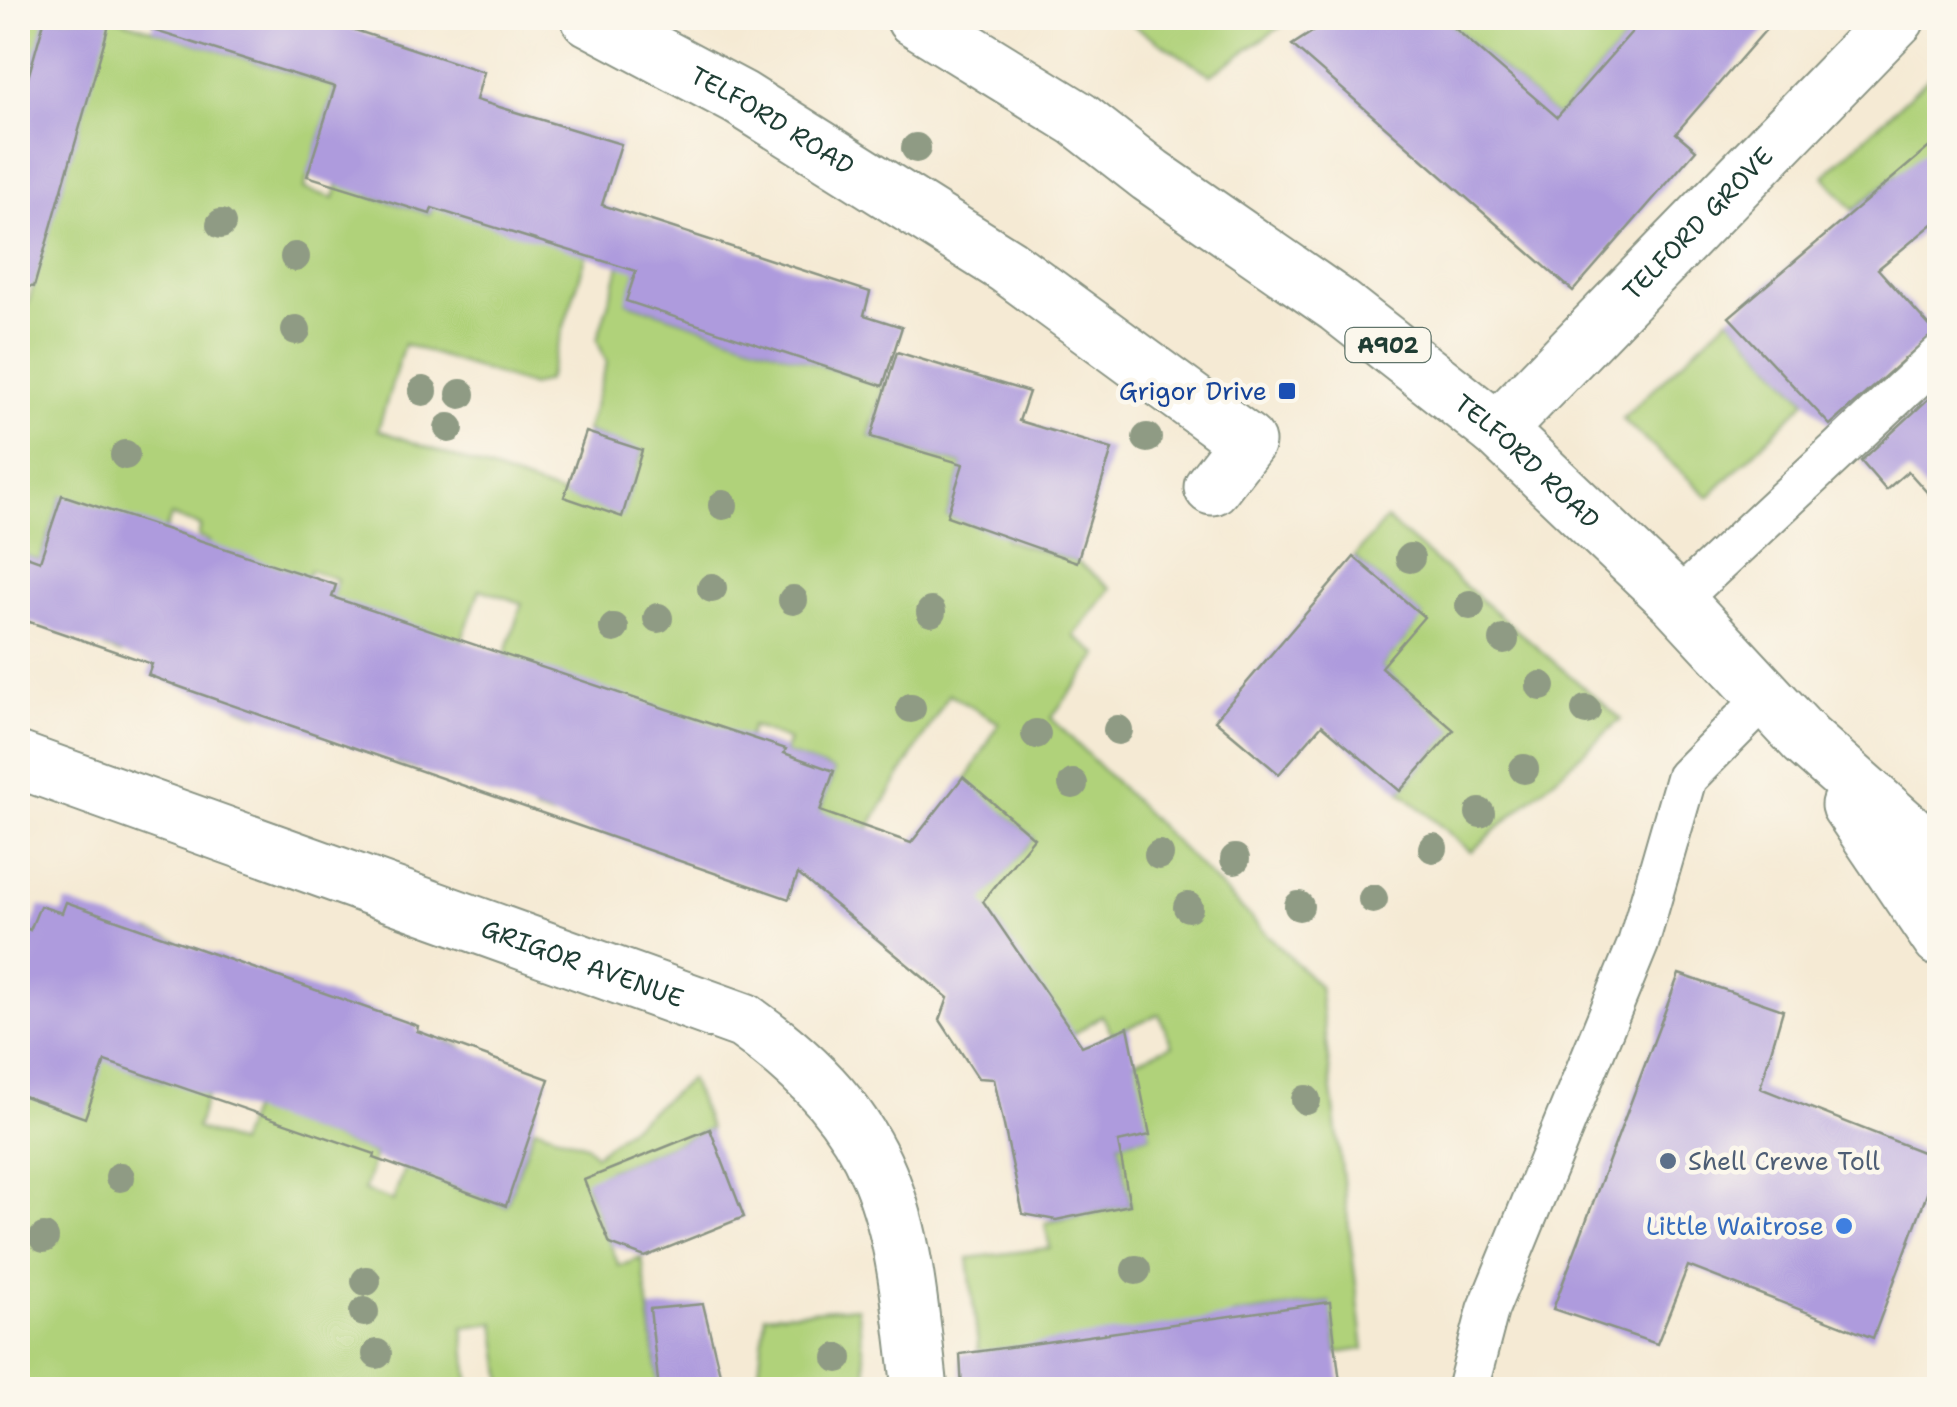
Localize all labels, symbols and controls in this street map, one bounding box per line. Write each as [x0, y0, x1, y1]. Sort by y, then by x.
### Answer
street label: TELFORD ROAD [685, 58, 861, 183]
street label: TELFORD GROVE [1615, 139, 1780, 308]
road number: A902 [1346, 328, 1430, 362]
place label: Grigor Drive [1119, 374, 1267, 408]
marker: Grigor Drive [1276, 380, 1298, 402]
street label: TELFORD ROAD [1448, 386, 1607, 536]
street label: GRIGOR AVENUE [477, 911, 688, 1015]
place label: Shell Crewe Toll [1688, 1144, 1880, 1178]
marker: Shell Crewe Toll [1657, 1150, 1679, 1172]
place label: Little Waitrose [1646, 1209, 1824, 1243]
marker: Little Waitrose [1833, 1215, 1855, 1237]

